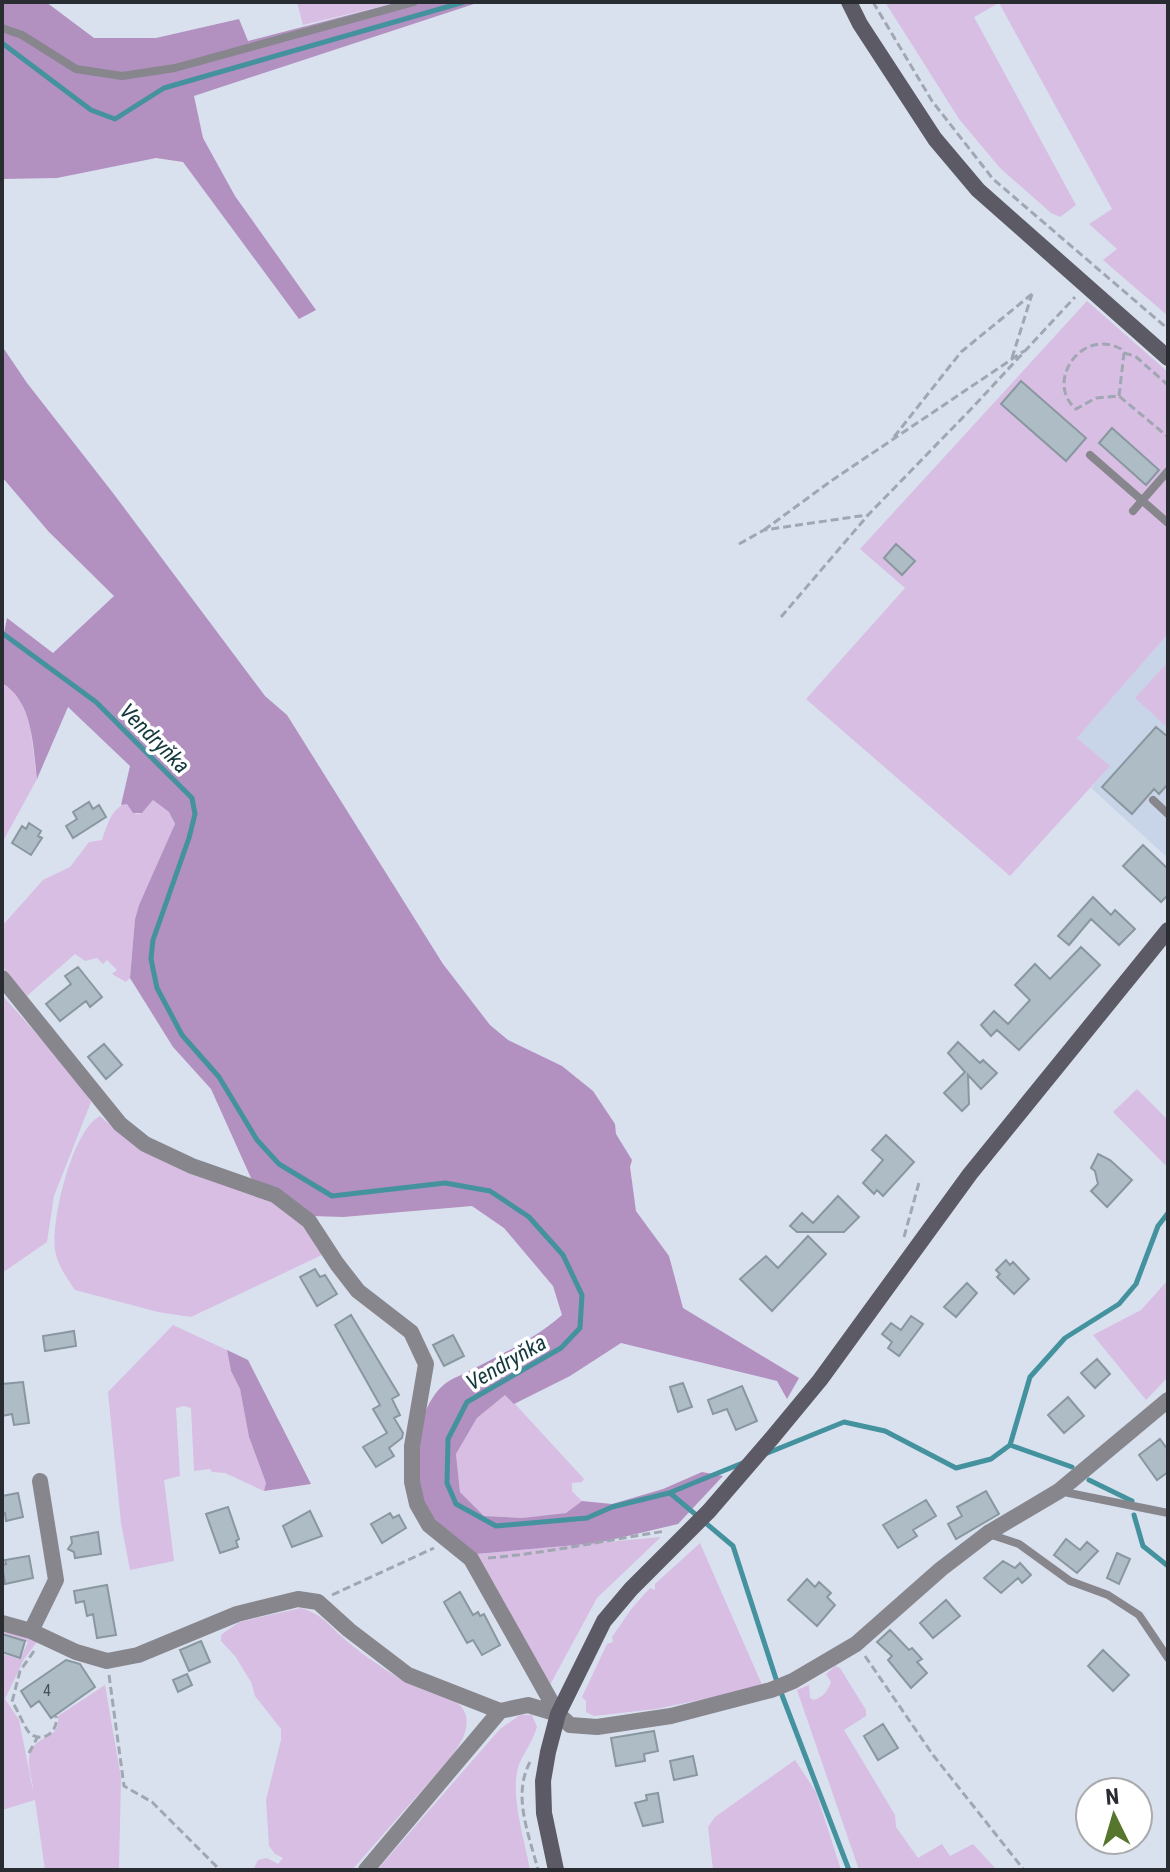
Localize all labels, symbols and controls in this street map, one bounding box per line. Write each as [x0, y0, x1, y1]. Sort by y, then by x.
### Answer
water label: Vendryňka [115, 698, 195, 778]
water label: Vendryňka [462, 1330, 551, 1395]
house number: 4 [43, 1681, 51, 1700]
north arrow [1074, 1776, 1154, 1856]
text: N [1104, 1784, 1120, 1810]

